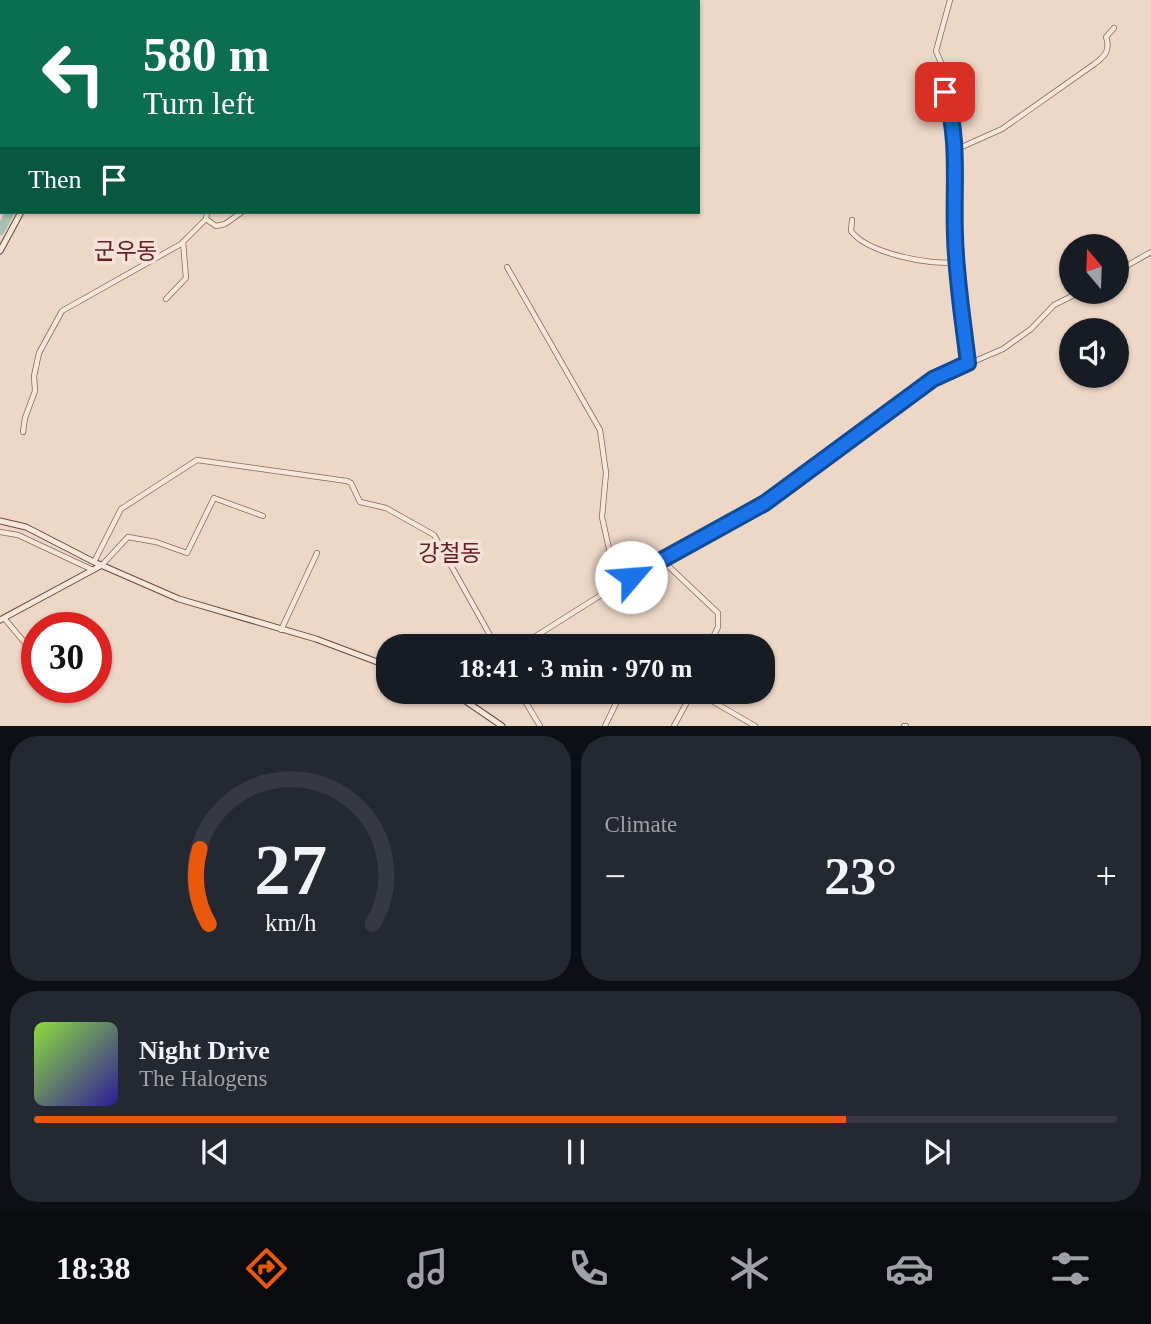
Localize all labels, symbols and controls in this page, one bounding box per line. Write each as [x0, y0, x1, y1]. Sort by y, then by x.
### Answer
text: 580 m [143, 27, 270, 82]
icon: left [28, 28, 119, 119]
pin [915, 62, 975, 122]
icon: arrive [926, 73, 964, 111]
text: Turn left [143, 85, 255, 121]
icon: arrive [95, 161, 133, 199]
text: Then [28, 165, 81, 194]
north arrow [1059, 234, 1129, 304]
map controls [1059, 234, 1129, 388]
district label: 군우동 [94, 239, 158, 264]
button: sound [1059, 318, 1129, 388]
position arrow [594, 540, 668, 614]
district label: 강철동 [418, 541, 482, 566]
speed limit sign: 30 [21, 612, 112, 703]
text: 18:41 · 3 min · 970 m [459, 654, 693, 683]
text: Climate [605, 812, 677, 837]
text: 27 [254, 830, 327, 911]
text: 23° [824, 848, 897, 905]
text: − [605, 855, 626, 897]
text: + [1096, 855, 1117, 897]
text: km/h [265, 909, 316, 936]
text: Night Drive [139, 1036, 270, 1065]
text: The Halogens [139, 1066, 267, 1091]
icon: previous [196, 1133, 234, 1171]
icon: pause [557, 1133, 595, 1171]
icon: next [918, 1133, 956, 1171]
icon: directions [242, 1244, 291, 1293]
icon: music [403, 1244, 452, 1293]
icon: phone [564, 1244, 613, 1293]
icon: climate [725, 1244, 774, 1293]
icon: car [885, 1244, 934, 1293]
icon: filters [1046, 1244, 1095, 1293]
text: 18:38 [56, 1250, 131, 1286]

